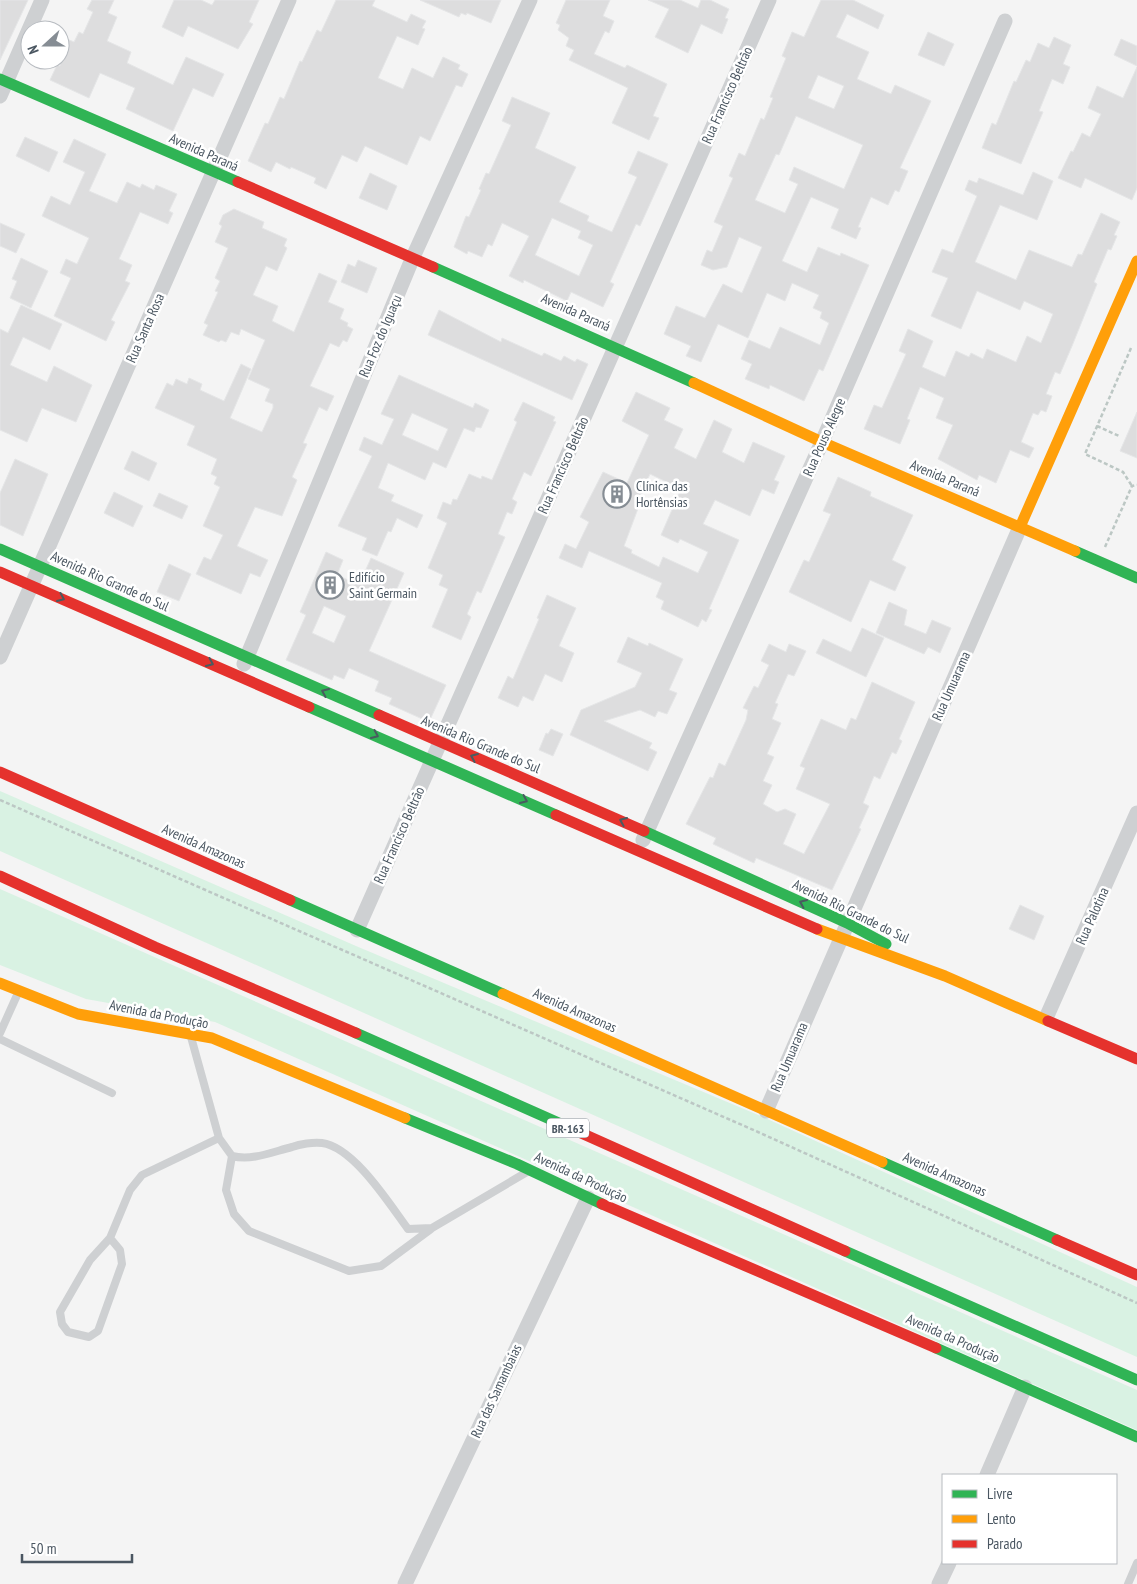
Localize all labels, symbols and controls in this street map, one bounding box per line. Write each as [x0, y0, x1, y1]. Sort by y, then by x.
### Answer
north arrow [20, 20, 70, 70]
text: N [23, 43, 43, 56]
street label: Rua Francisco Beltrão [698, 44, 756, 146]
street label: Avenida Paraná [167, 129, 241, 175]
street label: Avenida Paraná [539, 289, 613, 335]
street label: Rua Santa Rosa [122, 291, 168, 365]
street label: Rua Foz do Iguaçu [355, 292, 405, 380]
street label: Rua Pouso Alegre [799, 395, 849, 479]
street label: Rua Francisco Beltrão [534, 414, 592, 516]
street label: Avenida Paraná [907, 455, 983, 501]
place label: Clínica das Hortênsias [636, 477, 688, 511]
building icon: Clínica das Hortênsias [602, 479, 632, 509]
street label: Avenida Rio Grande do Sul [48, 547, 173, 615]
place label: Edifício Saint Germain [349, 568, 417, 602]
building icon: Edifício Saint Germain [315, 570, 345, 600]
one-way arrow [56, 592, 65, 603]
street label: Rua Umuarama [928, 649, 974, 723]
one-way arrow [205, 657, 214, 668]
one-way arrow [321, 688, 330, 699]
street label: Avenida Rio Grande do Sul [419, 711, 544, 778]
one-way arrow [370, 729, 379, 740]
one-way arrow [470, 752, 479, 763]
street label: Rua Francisco Beltrão [370, 784, 428, 886]
one-way arrow [519, 794, 528, 805]
one-way arrow [619, 817, 628, 828]
street label: Avenida Amazonas [159, 820, 249, 873]
street label: Avenida Rio Grande do Sul [790, 875, 913, 947]
street label: Rua Palotina [1071, 885, 1113, 947]
one-way arrow [799, 898, 808, 909]
street label: Avenida Amazonas [530, 984, 620, 1037]
street label: Avenida da Produção [108, 996, 210, 1032]
street label: Rua Umuarama [766, 1020, 812, 1094]
road number: BR-163 [547, 1118, 589, 1138]
street label: Avenida da Produção [532, 1148, 630, 1206]
street label: Avenida Amazonas [900, 1148, 990, 1201]
street label: Avenida da Produção [903, 1309, 1003, 1367]
street label: Rua das Samambaias [466, 1341, 526, 1441]
legend [942, 1474, 1117, 1564]
text: Livre [987, 1484, 1013, 1503]
text: Lento [987, 1509, 1016, 1528]
scale bar [22, 1532, 132, 1564]
text: Parado [987, 1534, 1022, 1553]
text: 50 m [30, 1539, 56, 1558]

